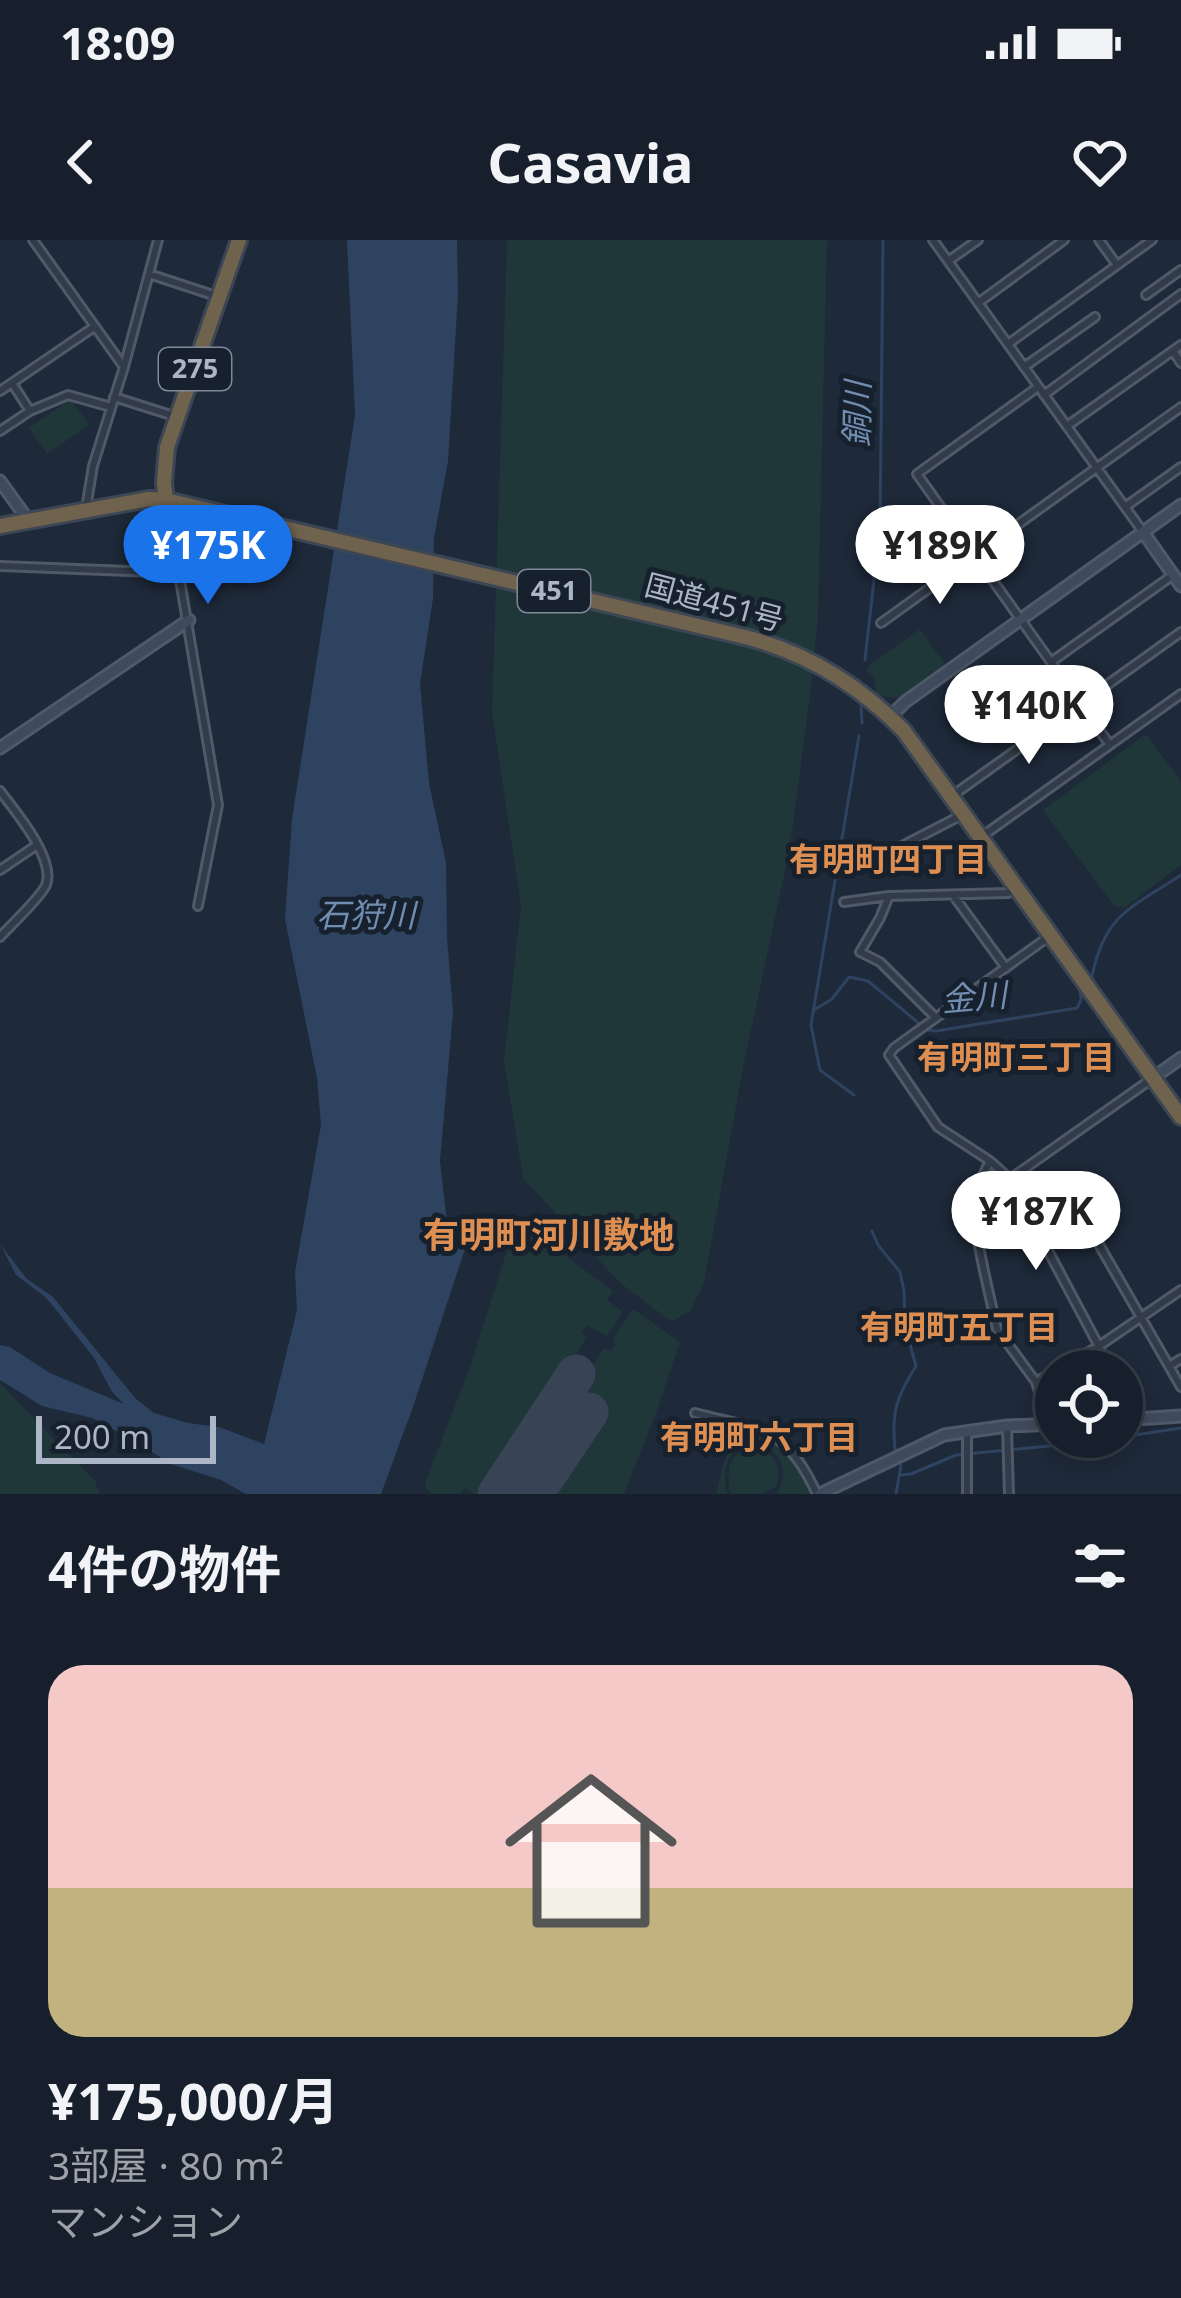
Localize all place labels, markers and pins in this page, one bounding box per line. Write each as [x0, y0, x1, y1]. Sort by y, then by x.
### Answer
pin: ¥175K [124, 505, 292, 607]
pin: ¥189K [856, 505, 1024, 607]
pin: ¥140K [945, 665, 1113, 767]
pin: ¥187K [952, 1171, 1120, 1273]

